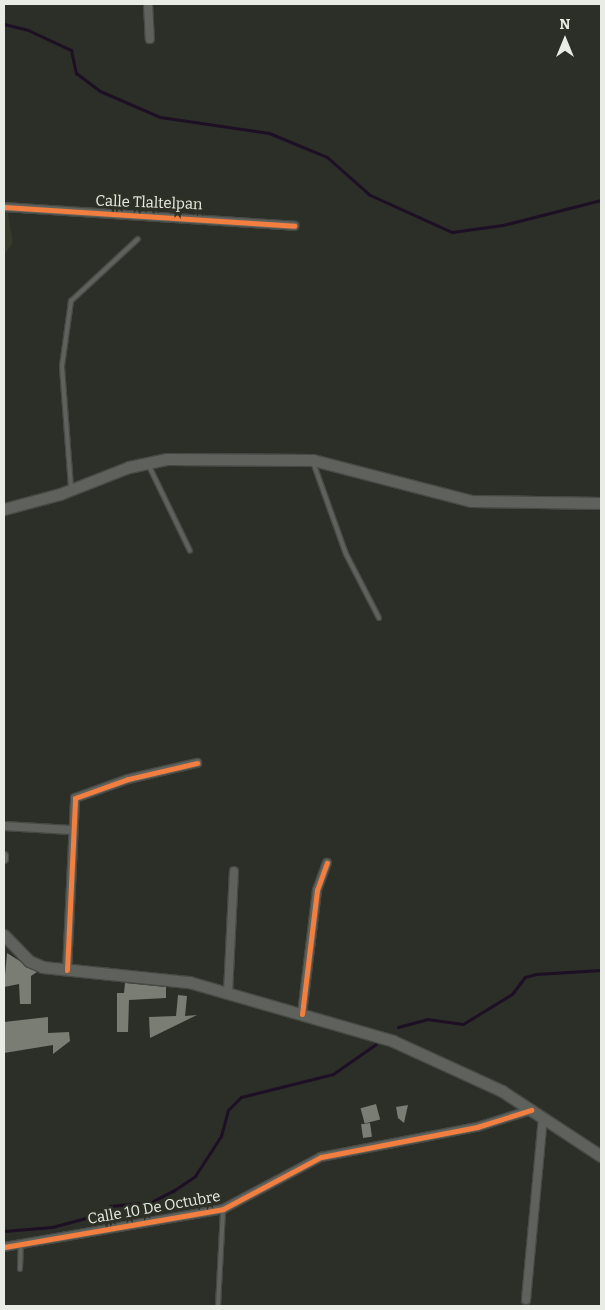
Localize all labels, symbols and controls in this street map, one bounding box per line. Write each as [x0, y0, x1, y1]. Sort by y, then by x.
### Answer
north arrow [540, 15, 590, 65]
text: N [560, 16, 570, 33]
street label: Calle Tlaltelpan [95, 192, 203, 214]
street label: Calle 10 De Octubre [86, 1187, 222, 1229]

